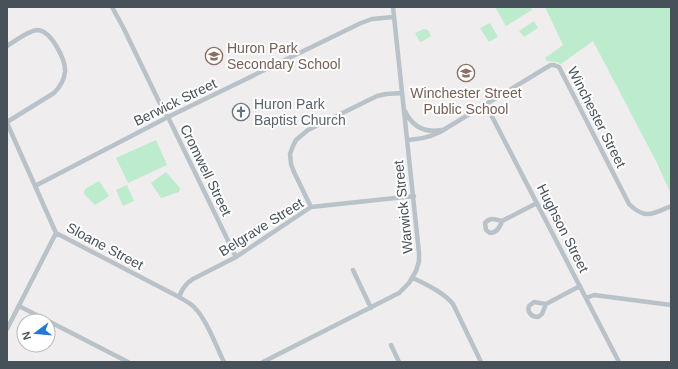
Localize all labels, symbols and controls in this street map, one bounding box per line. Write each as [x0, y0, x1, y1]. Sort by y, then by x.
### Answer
place label: Huron Park Secondary School [227, 40, 341, 72]
school or university icon: Huron Park Secondary School [204, 46, 224, 66]
school or university icon: Winchester Street Public School [456, 63, 476, 83]
street label: Winchester Street [565, 64, 629, 170]
street label: Berwick Street [131, 75, 219, 129]
place label: Winchester Street Public School [410, 85, 522, 117]
place label: Huron Park Baptist Church [254, 96, 346, 128]
church icon: Huron Park Baptist Church [231, 102, 251, 122]
street label: Cromwell Street [177, 122, 235, 218]
street label: Warwick Street [390, 160, 416, 254]
street label: Hughson Street [534, 181, 592, 275]
street label: Belgrave Street [216, 195, 306, 259]
street label: Sloane Street [64, 219, 146, 273]
north arrow [16, 313, 56, 353]
text: N [20, 330, 33, 341]

